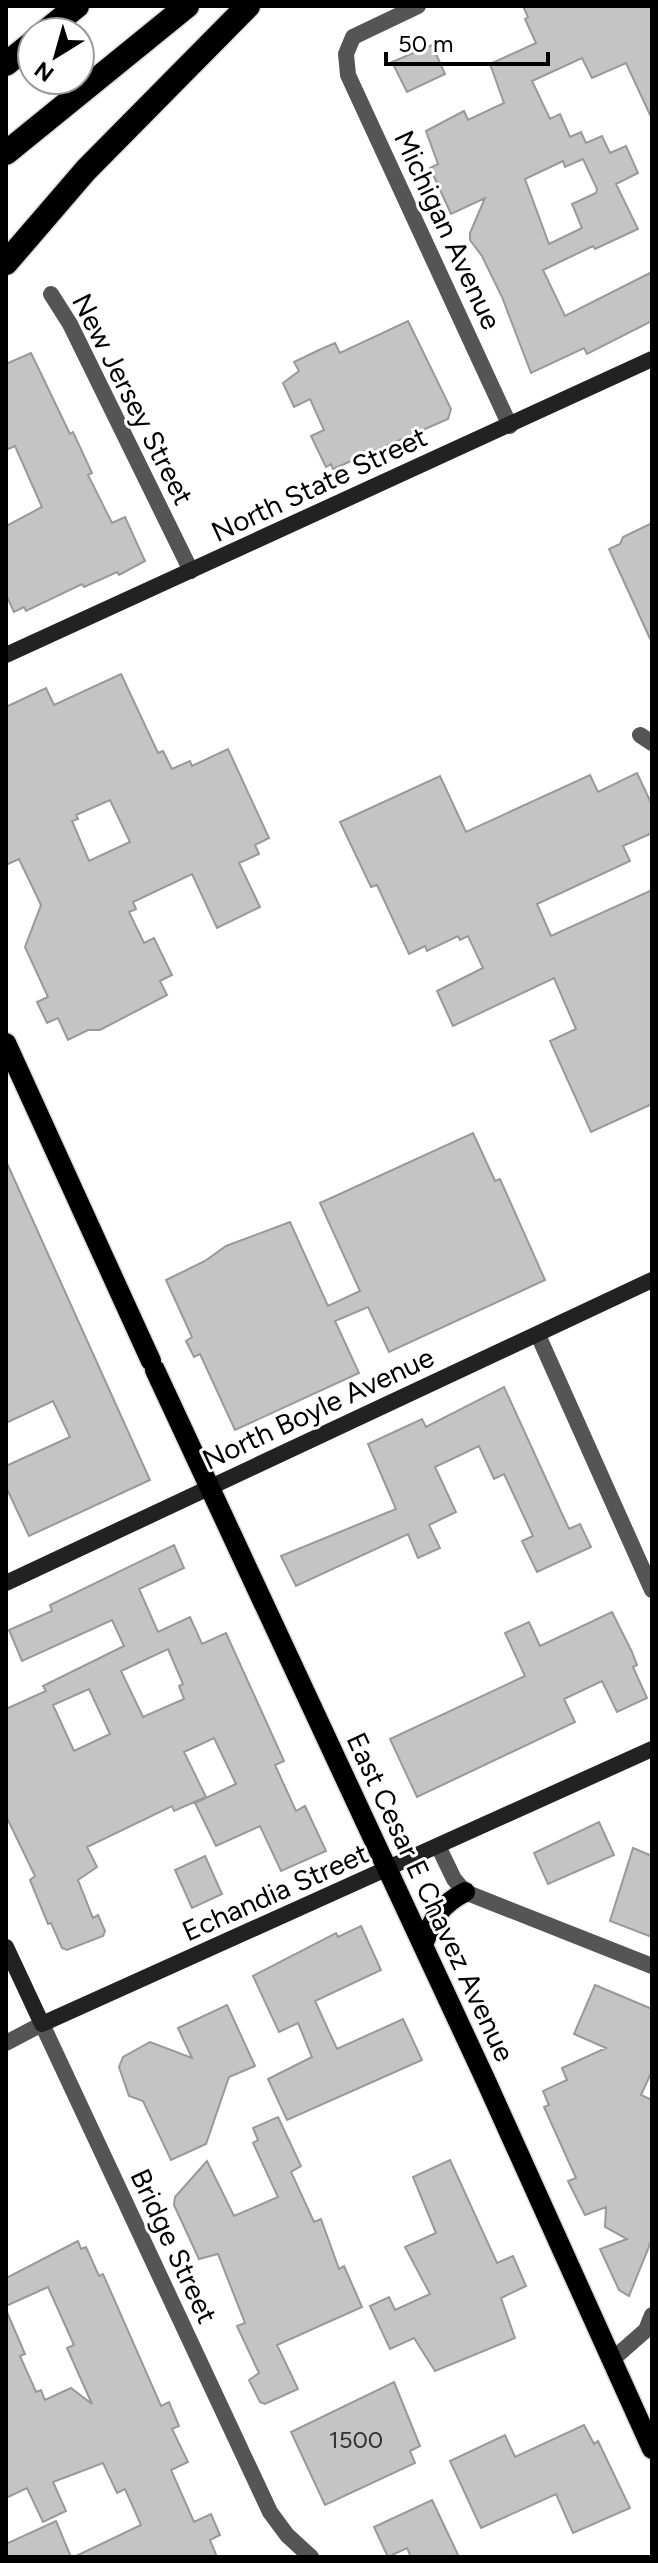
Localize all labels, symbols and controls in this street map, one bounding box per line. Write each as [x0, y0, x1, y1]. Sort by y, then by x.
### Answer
north arrow [16, 16, 96, 96]
scale bar [386, 16, 548, 66]
text: 50 m [398, 29, 454, 58]
text: N [29, 56, 59, 87]
street label: Michigan Avenue [387, 125, 509, 335]
street label: New Jersey Street [65, 288, 201, 510]
street label: North State Street [206, 419, 432, 549]
street label: North Boyle Avenue [197, 1339, 439, 1477]
street label: East Cesar E Chavez Avenue [340, 1727, 522, 2067]
street label: Echandia Street [177, 1836, 373, 1948]
street label: Bridge Street [123, 2163, 225, 2329]
house number: 1500 [329, 2425, 383, 2454]

